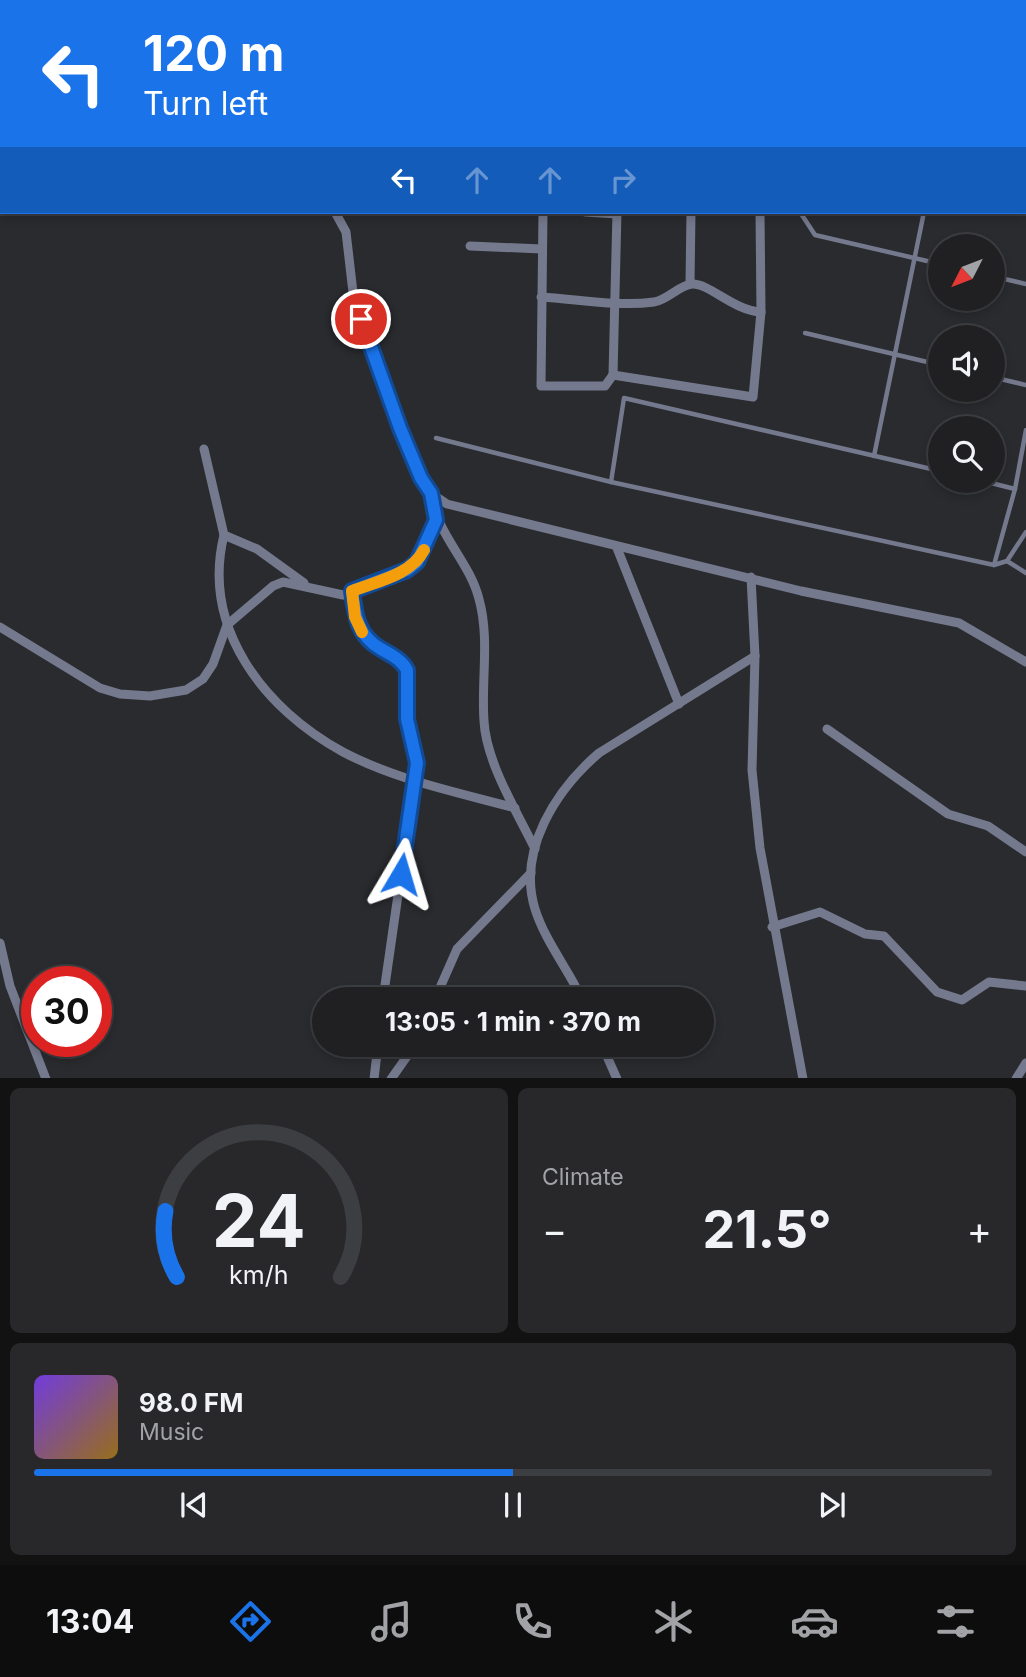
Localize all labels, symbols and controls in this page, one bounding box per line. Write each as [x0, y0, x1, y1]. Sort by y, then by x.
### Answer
text: 120 m [143, 24, 284, 83]
icon: left [28, 28, 119, 119]
text: Turn left [143, 84, 268, 123]
icon: left [385, 161, 423, 199]
icon: ahead [458, 161, 496, 199]
icon: ahead [531, 161, 569, 199]
icon: right [604, 161, 642, 199]
north arrow [928, 234, 1004, 312]
map controls [928, 234, 1005, 493]
pin [331, 289, 391, 349]
icon: arrive [342, 300, 380, 338]
button: sound [928, 325, 1005, 402]
button: search [928, 416, 1005, 493]
position arrow [364, 837, 438, 911]
speed limit sign: 30 [21, 966, 112, 1057]
text: 13:05 · 1 min · 370 m [385, 1006, 641, 1037]
text: Climate [542, 1163, 624, 1191]
text: 24 [212, 1176, 306, 1265]
text: 21.5° [702, 1198, 832, 1261]
text: − [542, 1207, 567, 1253]
text: + [967, 1207, 992, 1253]
text: km/h [229, 1259, 289, 1289]
text: 98.0 FM [139, 1387, 243, 1418]
text: Music [139, 1418, 204, 1446]
icon: previous [175, 1486, 213, 1524]
icon: pause [494, 1486, 532, 1524]
icon: next [813, 1486, 851, 1524]
icon: directions [226, 1597, 275, 1646]
icon: music [367, 1597, 416, 1646]
icon: phone [508, 1597, 557, 1646]
icon: climate [649, 1597, 698, 1646]
icon: car [790, 1597, 839, 1646]
icon: filters [931, 1597, 980, 1646]
text: 13:04 [46, 1602, 134, 1641]

